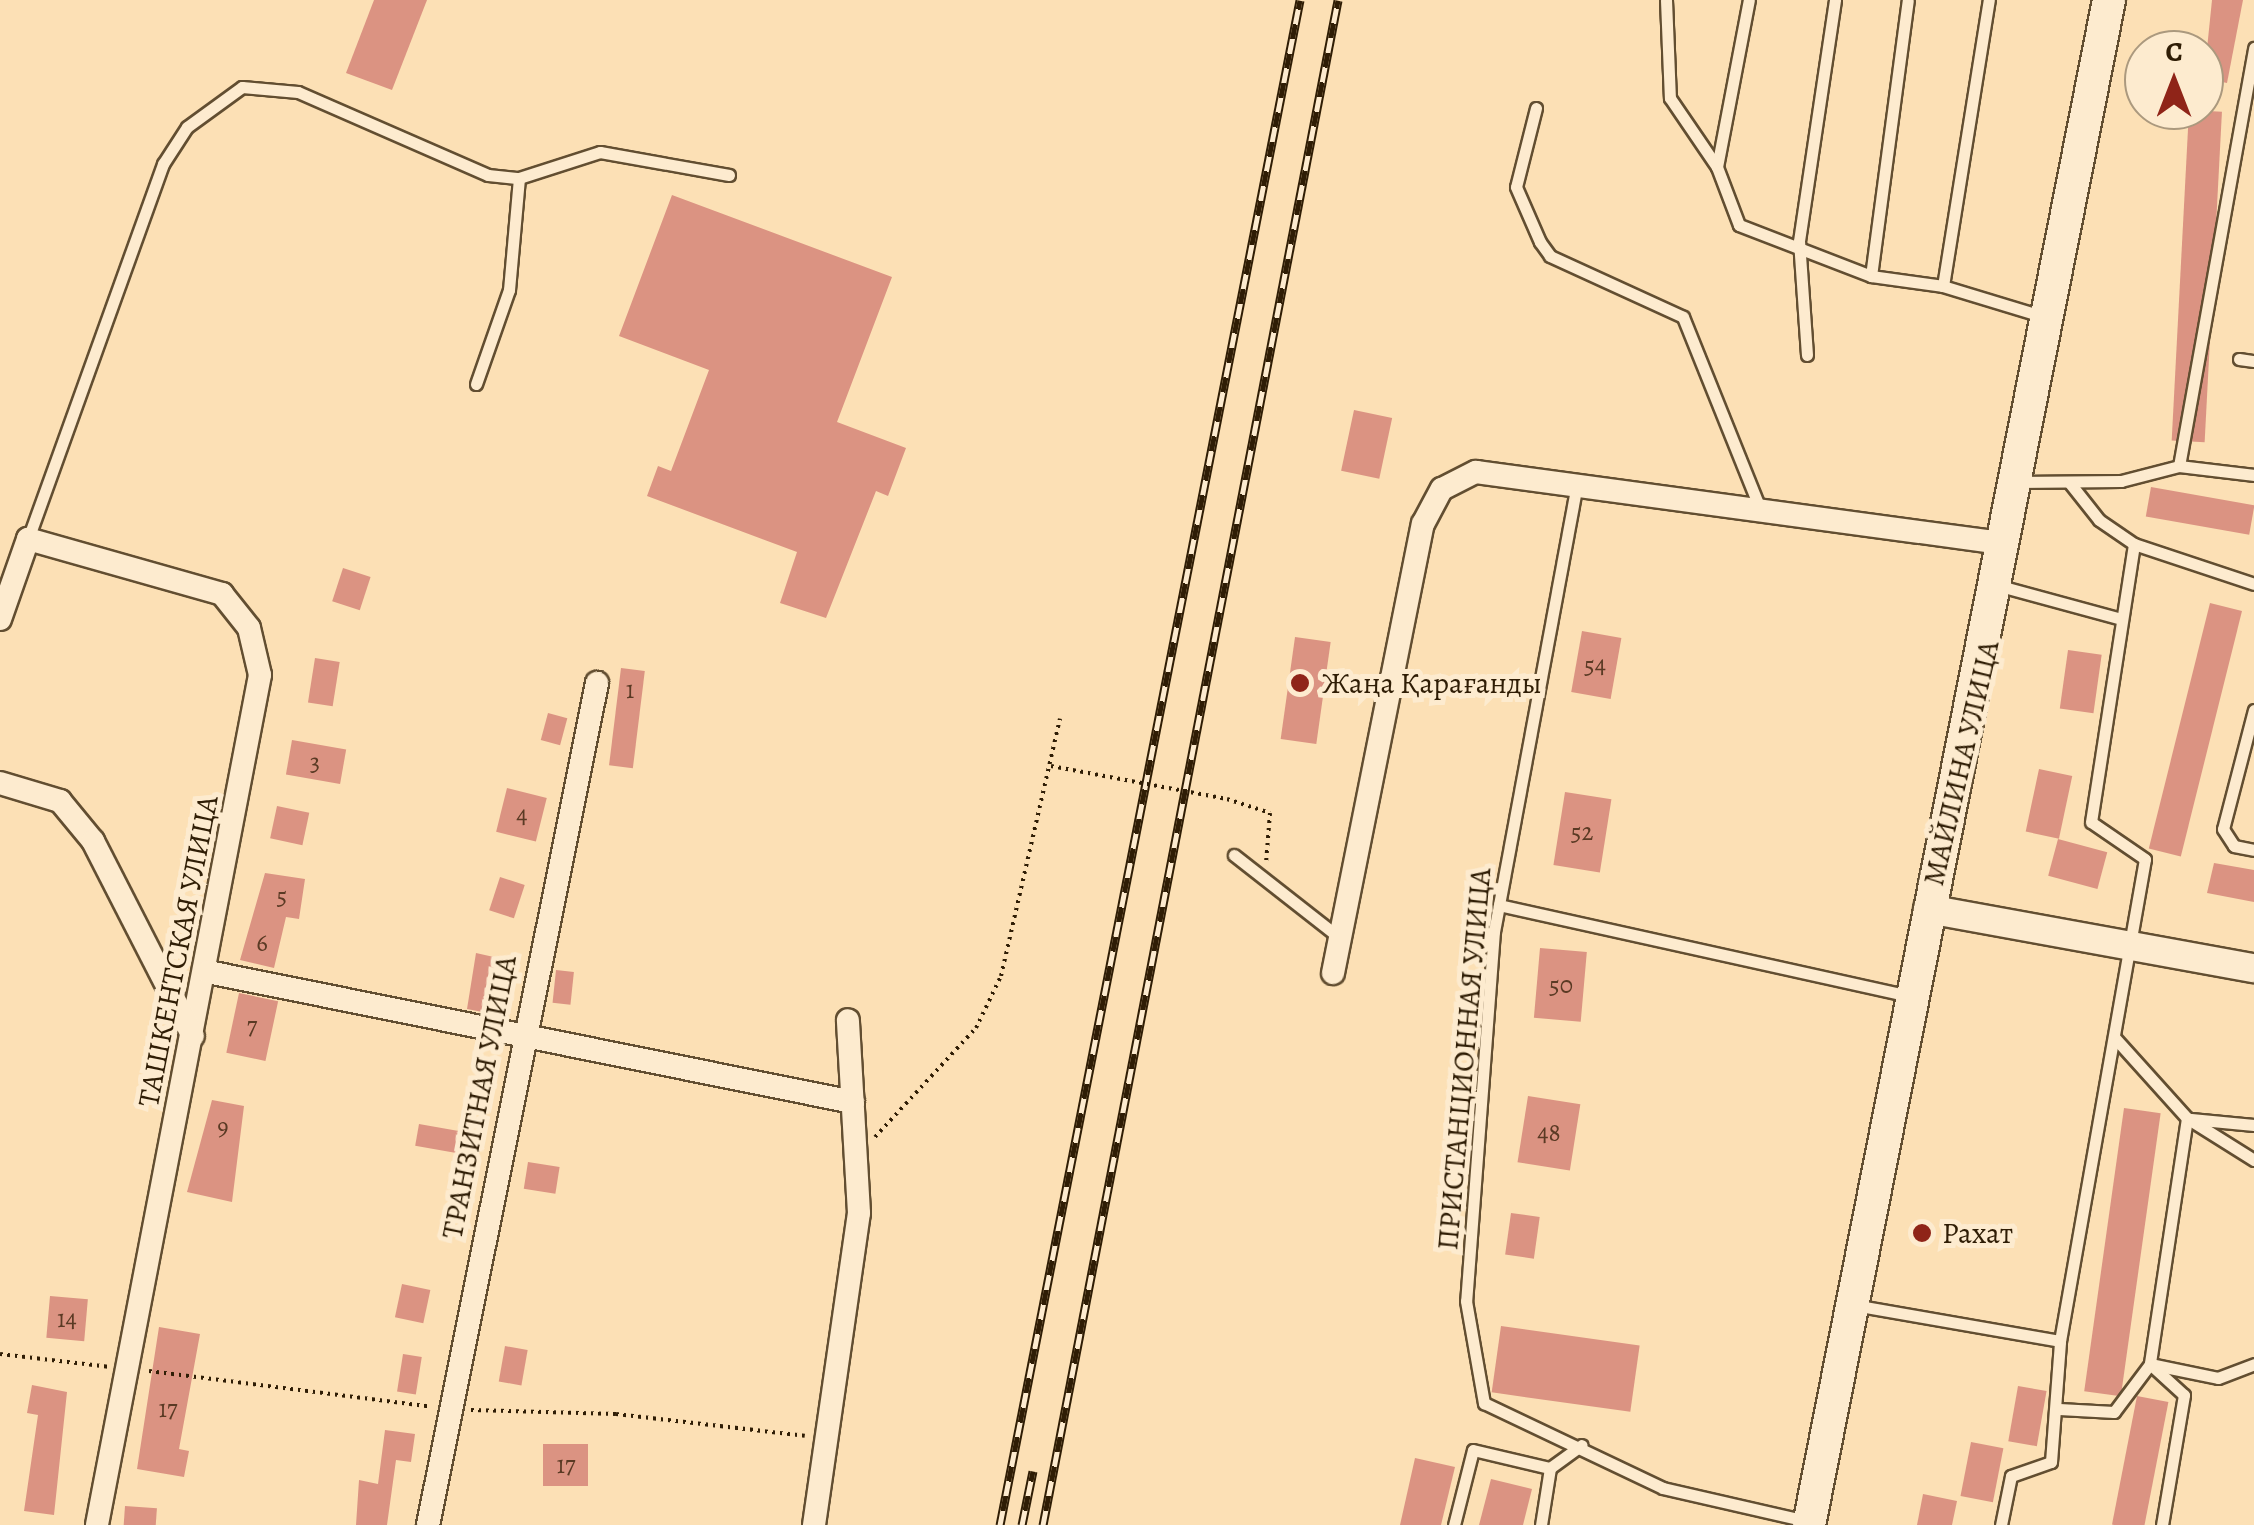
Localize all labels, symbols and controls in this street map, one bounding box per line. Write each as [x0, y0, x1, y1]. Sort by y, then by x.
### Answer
north arrow [2124, 30, 2224, 130]
text: С [2165, 33, 2183, 71]
street label: МАЙЛИНА УЛИЦА [1915, 637, 2007, 889]
house number: 54 [1584, 650, 1606, 680]
place label: Жаңа Қарағанды [1322, 665, 1542, 701]
marker: Жаңа Қарағанды [1287, 670, 1313, 696]
house number: 1 [626, 675, 634, 705]
house number: 3 [310, 747, 320, 777]
street label: ТАШКЕНТСКАЯ УЛИЦА [130, 792, 226, 1110]
house number: 4 [516, 800, 528, 830]
house number: 52 [1571, 817, 1593, 847]
street label: ПРИСТАНЦИОННАЯ УЛИЦА [1429, 866, 1499, 1252]
house number: 5 [277, 881, 287, 911]
house number: 6 [256, 928, 268, 958]
street label: ТРАНЗИТНАЯ УЛИЦА [434, 952, 524, 1242]
house number: 50 [1549, 970, 1573, 1000]
house number: 7 [247, 1011, 257, 1041]
house number: 9 [217, 1112, 229, 1142]
house number: 48 [1537, 1118, 1561, 1148]
place label: Рахат [1942, 1215, 2013, 1251]
marker: Рахат [1911, 1222, 1933, 1244]
house number: 14 [57, 1304, 77, 1334]
house number: 17 [158, 1394, 178, 1424]
house number: 17 [556, 1450, 576, 1480]

